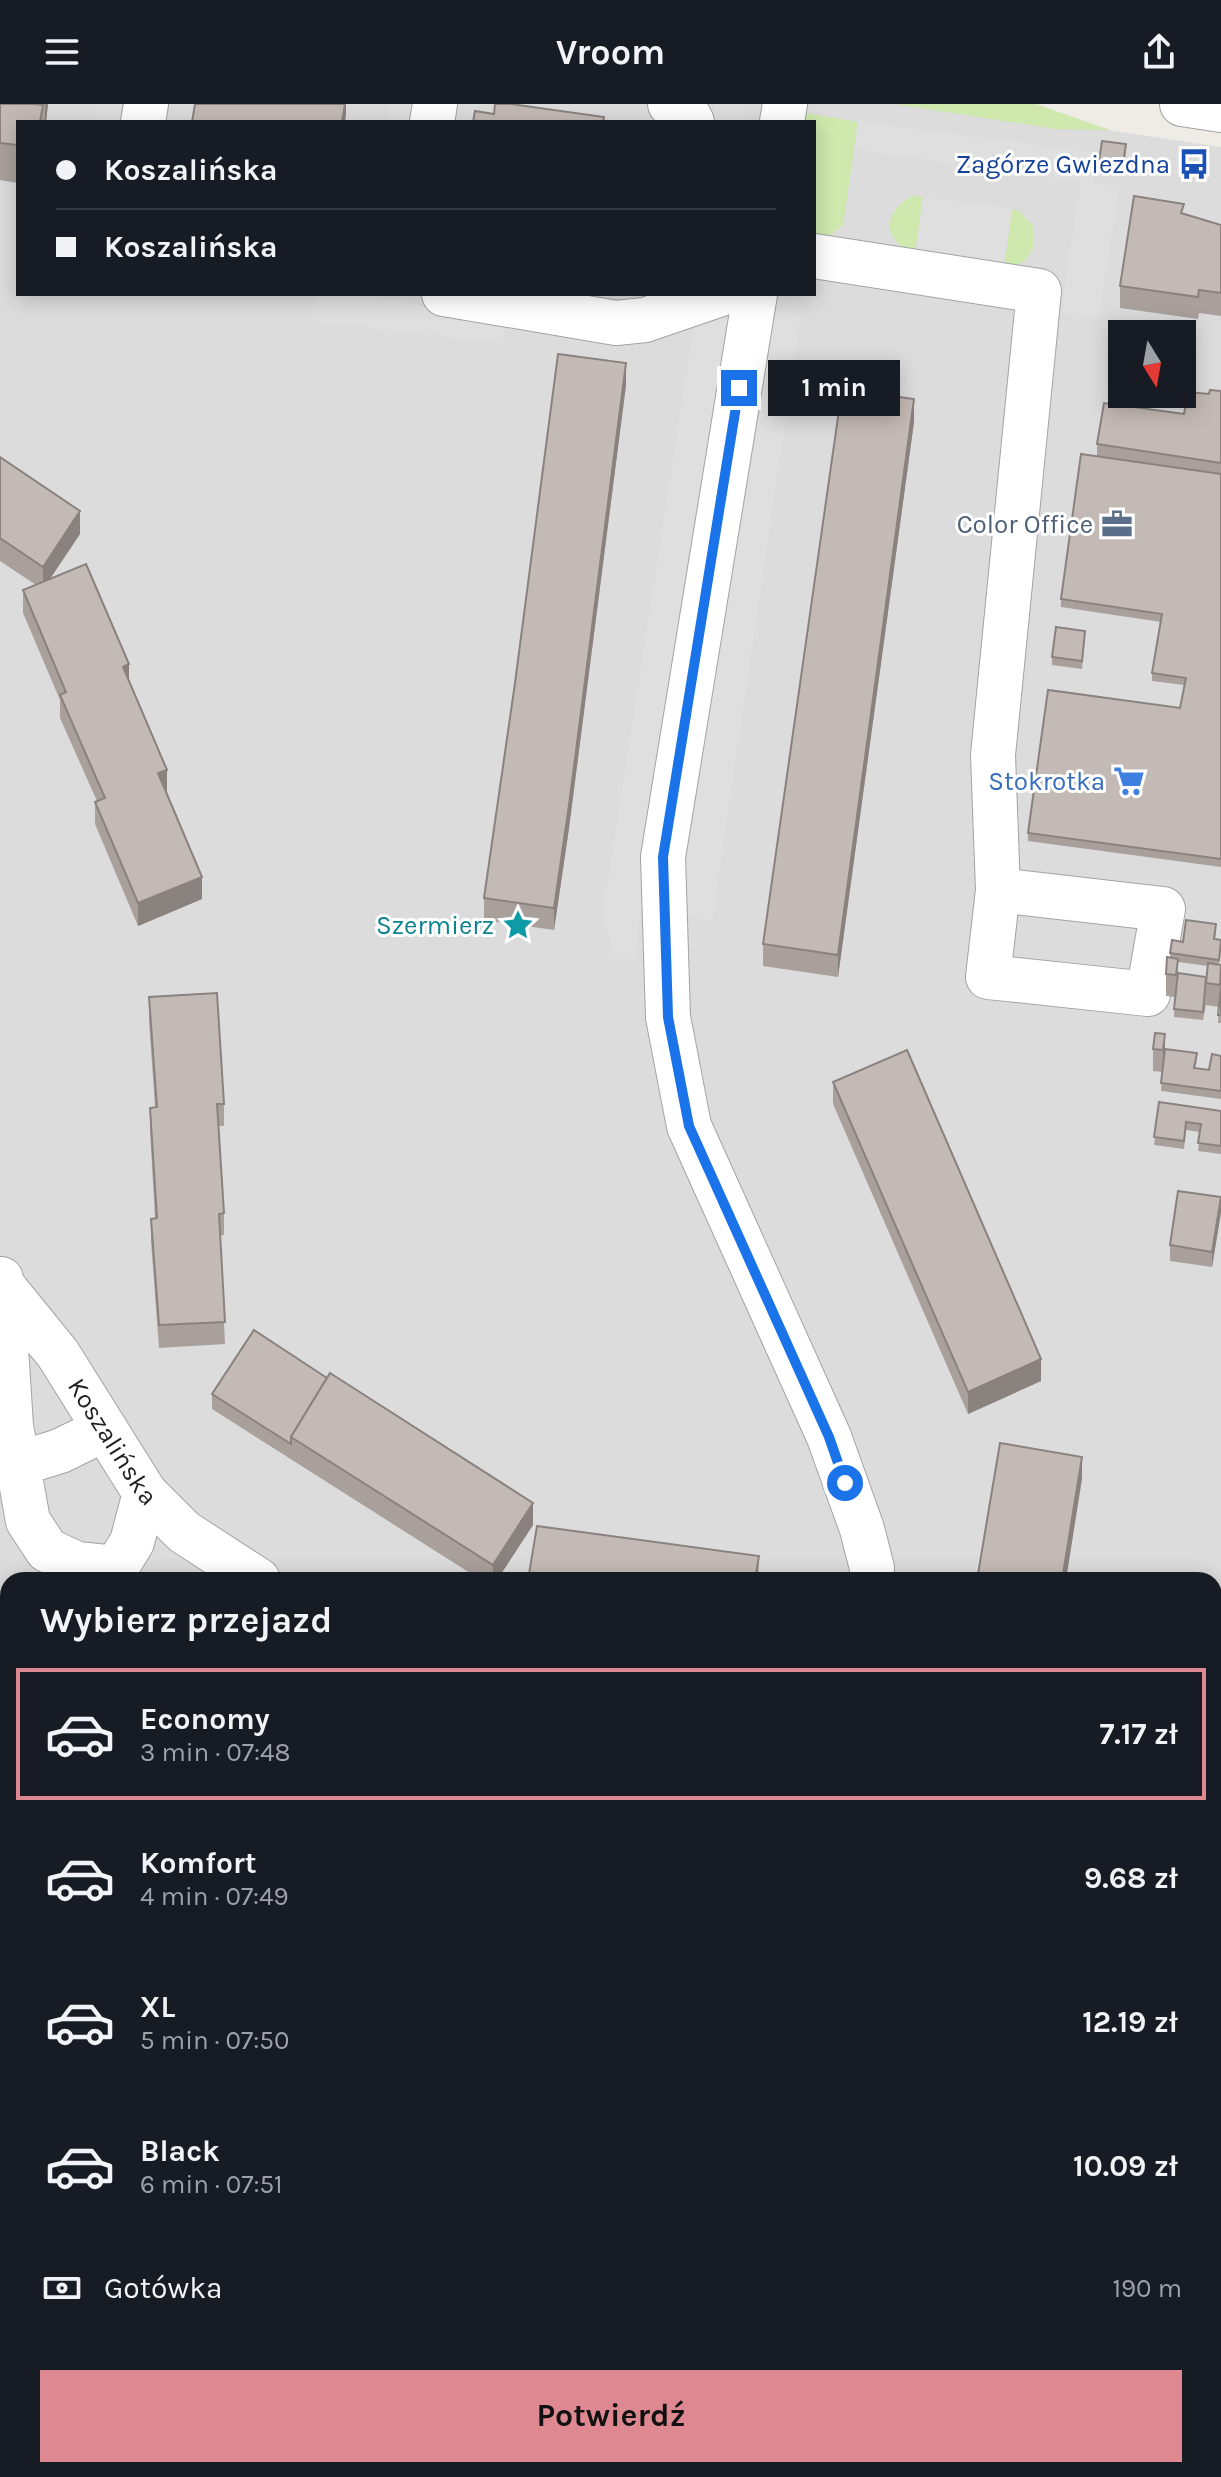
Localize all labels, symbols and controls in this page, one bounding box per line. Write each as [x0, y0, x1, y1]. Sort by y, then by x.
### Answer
icon: menu [40, 30, 84, 74]
icon: share [1137, 30, 1181, 74]
text: Vroom [556, 31, 665, 73]
bus stop icon: Zagórze Gwiezdna [1177, 147, 1211, 181]
place label: Zagórze Gwiezdna [956, 149, 1170, 180]
text: Koszalińska [104, 152, 278, 188]
text: Koszalińska [104, 229, 278, 265]
north arrow [1108, 320, 1196, 408]
map controls [1108, 320, 1196, 408]
callout: 1 min [767, 360, 899, 416]
route end [721, 370, 757, 406]
text: 1 min [801, 372, 867, 403]
office icon: Color Office [1100, 507, 1134, 541]
place label: Color Office [957, 509, 1093, 540]
supermarket icon: Stokrotka [1112, 764, 1146, 798]
place label: Stokrotka [988, 766, 1105, 797]
place icon: Szermierz [501, 908, 535, 942]
place label: Szermierz [376, 910, 494, 941]
street label: Koszalińska [61, 1372, 163, 1512]
route start [827, 1465, 863, 1501]
text: Wybierz przejazd [40, 1599, 332, 1641]
icon: car [44, 1698, 116, 1770]
text: Economy [140, 1701, 270, 1737]
text: 7.17 zł [1099, 1716, 1178, 1752]
text: 3 min · 07:48 [140, 1737, 290, 1768]
icon: car [44, 1842, 116, 1914]
text: Komfort [140, 1845, 257, 1881]
text: 9.68 zł [1084, 1860, 1178, 1896]
text: 4 min · 07:49 [140, 1881, 289, 1912]
icon: car [44, 1986, 116, 2058]
text: XL [140, 1989, 175, 2025]
text: 12.19 zł [1082, 2004, 1178, 2040]
text: 5 min · 07:50 [140, 2025, 289, 2056]
icon: car [44, 2130, 116, 2202]
text: Black [140, 2133, 220, 2169]
text: 10.09 zł [1073, 2148, 1178, 2184]
text: 6 min · 07:51 [140, 2169, 283, 2200]
icon: cash [40, 2266, 84, 2310]
text: Gotówka [104, 2270, 223, 2306]
text: 190 m [1112, 2273, 1182, 2304]
button: Potwierdź [40, 2370, 1182, 2462]

